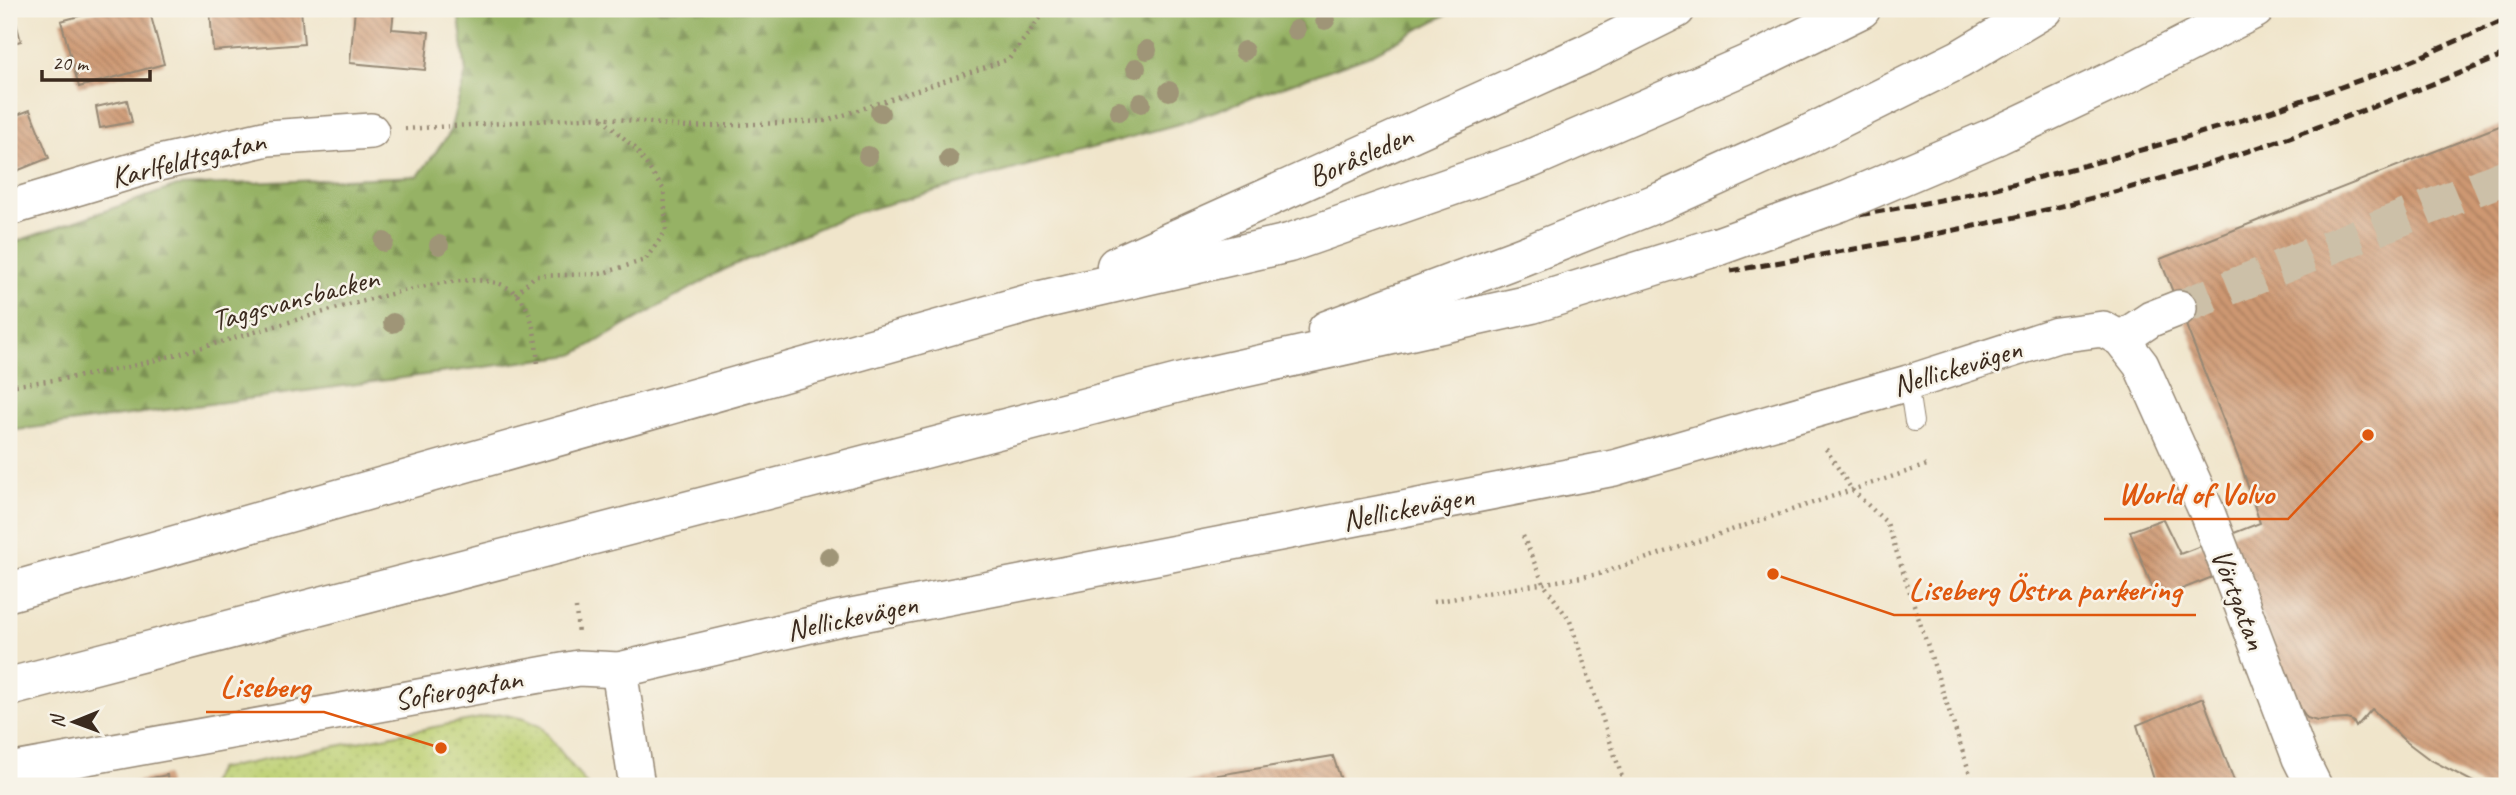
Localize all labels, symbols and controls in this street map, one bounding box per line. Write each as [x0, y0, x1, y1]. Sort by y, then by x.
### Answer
scale bar [42, 38, 150, 82]
text: 20 m [52, 50, 90, 76]
street label: Boråsleden [1302, 116, 1419, 196]
street label: Karlfeldtsgatan [107, 121, 271, 197]
street label: Taggsvansbacken [207, 258, 384, 340]
street label: Nellickevägen [1888, 329, 2027, 405]
callout: World of Volvo [2104, 466, 2288, 519]
text: World of Volvo [2118, 473, 2276, 514]
street label: Nellickevägen [1339, 477, 1477, 539]
street label: Vörtgatan [2202, 543, 2276, 655]
callout: Liseberg Östra parkering [1894, 562, 2196, 615]
text: Liseberg Östra parkering [1909, 569, 2184, 610]
street label: Nellickevägen [783, 584, 921, 649]
callout: Liseberg [206, 659, 324, 712]
street label: Sofierogatan [391, 659, 526, 719]
text: Liseberg [220, 666, 312, 707]
north arrow [38, 686, 108, 756]
text: N [46, 713, 70, 728]

